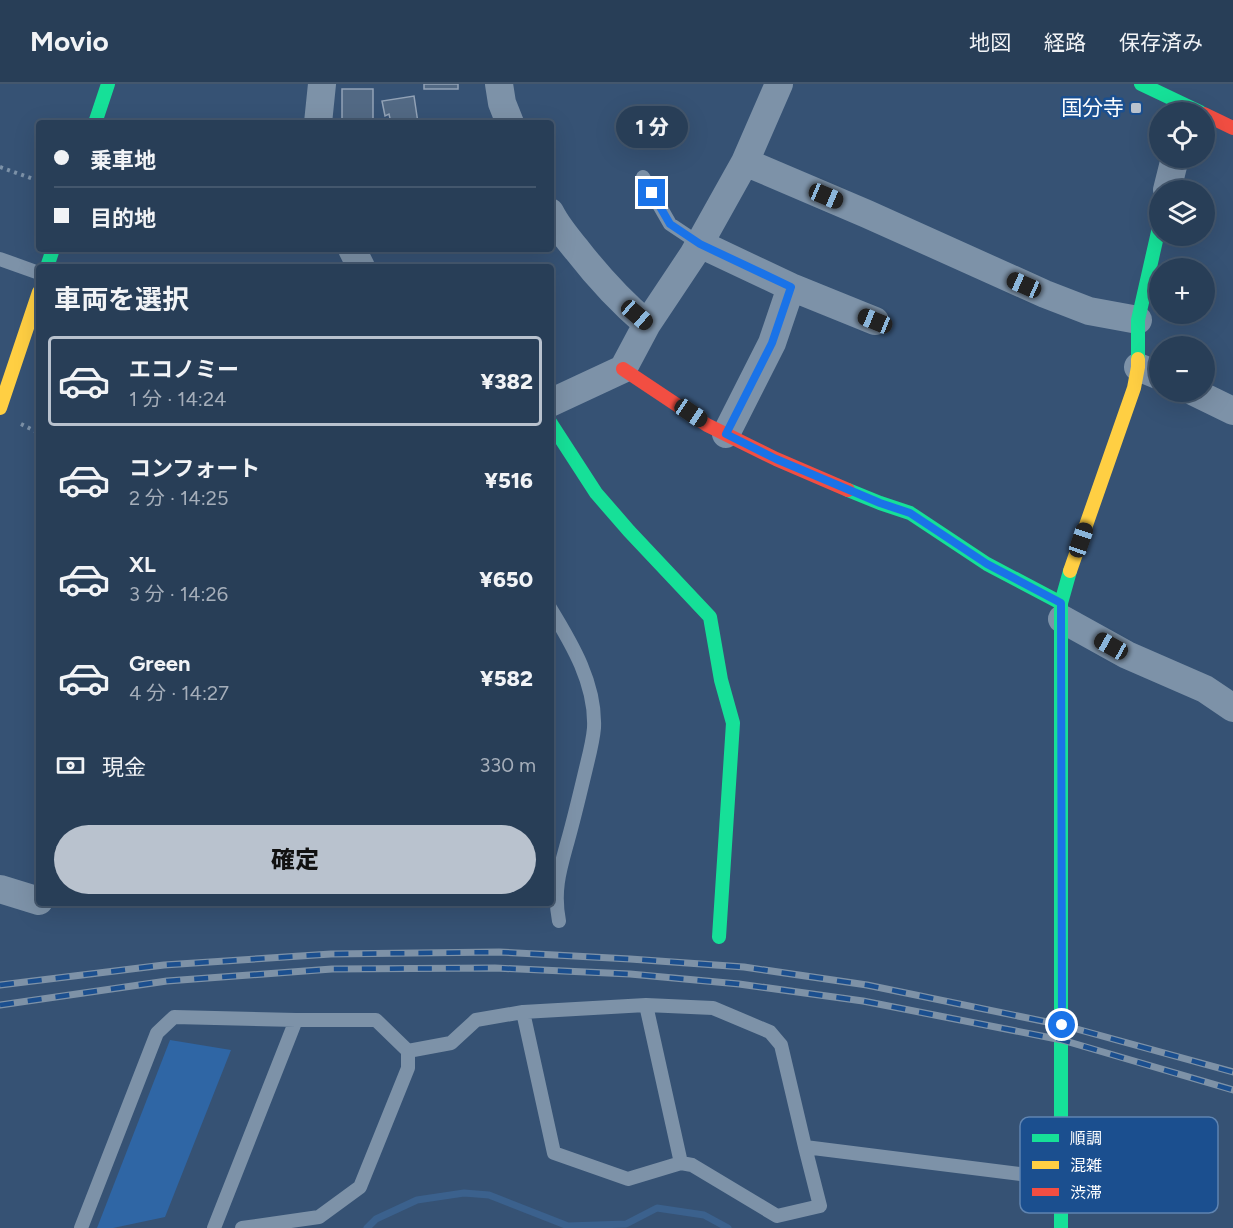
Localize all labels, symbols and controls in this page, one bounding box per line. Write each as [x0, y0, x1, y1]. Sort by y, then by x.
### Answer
text: Movio [30, 24, 109, 58]
text: 地図 [969, 30, 1011, 55]
text: 経路 [1044, 30, 1086, 55]
text: 保存済み [1119, 30, 1203, 55]
place label: 国分寺 [1061, 95, 1124, 120]
marker: 国分寺 [1129, 101, 1143, 115]
map controls [1149, 102, 1215, 402]
button: locate [1149, 102, 1215, 168]
callout: 1 分 [616, 106, 688, 148]
text: 1 分 [635, 115, 669, 139]
text: 乗車地 [90, 147, 156, 174]
route end [638, 179, 665, 206]
button: layers [1149, 180, 1215, 246]
car [806, 181, 846, 211]
text: 目的地 [90, 205, 156, 232]
button: + [1149, 258, 1215, 324]
car [1004, 269, 1044, 301]
text: 車両を選択 [54, 283, 189, 316]
car [618, 296, 656, 334]
car [855, 306, 895, 336]
button: − [1149, 336, 1215, 402]
icon: car [57, 354, 111, 408]
text: エコノミー [129, 356, 239, 383]
text: ¥382 [481, 368, 533, 395]
text: 1 分 · 14:24 [129, 387, 227, 411]
car [671, 395, 711, 431]
icon: car [57, 453, 111, 507]
text: コンフォート [129, 455, 260, 482]
text: ¥516 [484, 467, 533, 494]
text: 2 分 · 14:25 [129, 486, 229, 510]
car [1067, 520, 1095, 560]
text: XL [129, 551, 156, 578]
icon: car [57, 552, 111, 606]
text: ¥650 [479, 566, 533, 593]
text: 3 分 · 14:26 [129, 582, 228, 606]
car [1091, 629, 1131, 663]
text: Green [129, 650, 191, 677]
icon: car [57, 651, 111, 705]
text: ¥582 [480, 665, 533, 692]
text: 4 分 · 14:27 [129, 681, 229, 705]
icon: cash [54, 749, 87, 782]
text: 330 m [479, 753, 536, 777]
text: 現金 [102, 754, 146, 781]
button: 確定 [54, 825, 536, 894]
route start [1048, 1011, 1075, 1038]
legend [1020, 1117, 1218, 1213]
text: 順調 [1070, 1129, 1102, 1148]
text: 混雑 [1070, 1156, 1102, 1175]
text: 渋滞 [1070, 1183, 1102, 1202]

